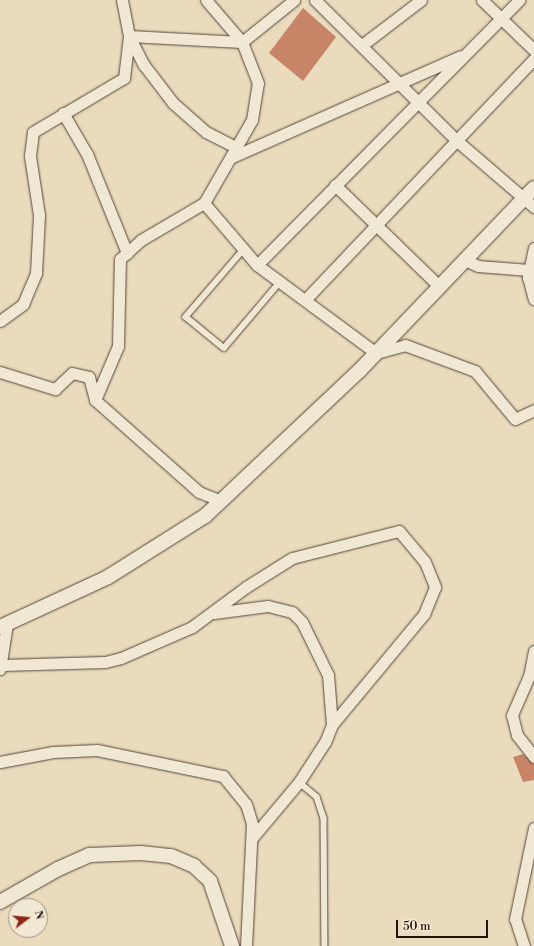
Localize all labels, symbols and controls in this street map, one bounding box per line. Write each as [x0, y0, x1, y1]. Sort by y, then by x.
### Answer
north arrow [8, 898, 48, 938]
text: N [31, 909, 47, 921]
scale bar [398, 912, 490, 938]
text: 50 m [403, 919, 431, 934]

